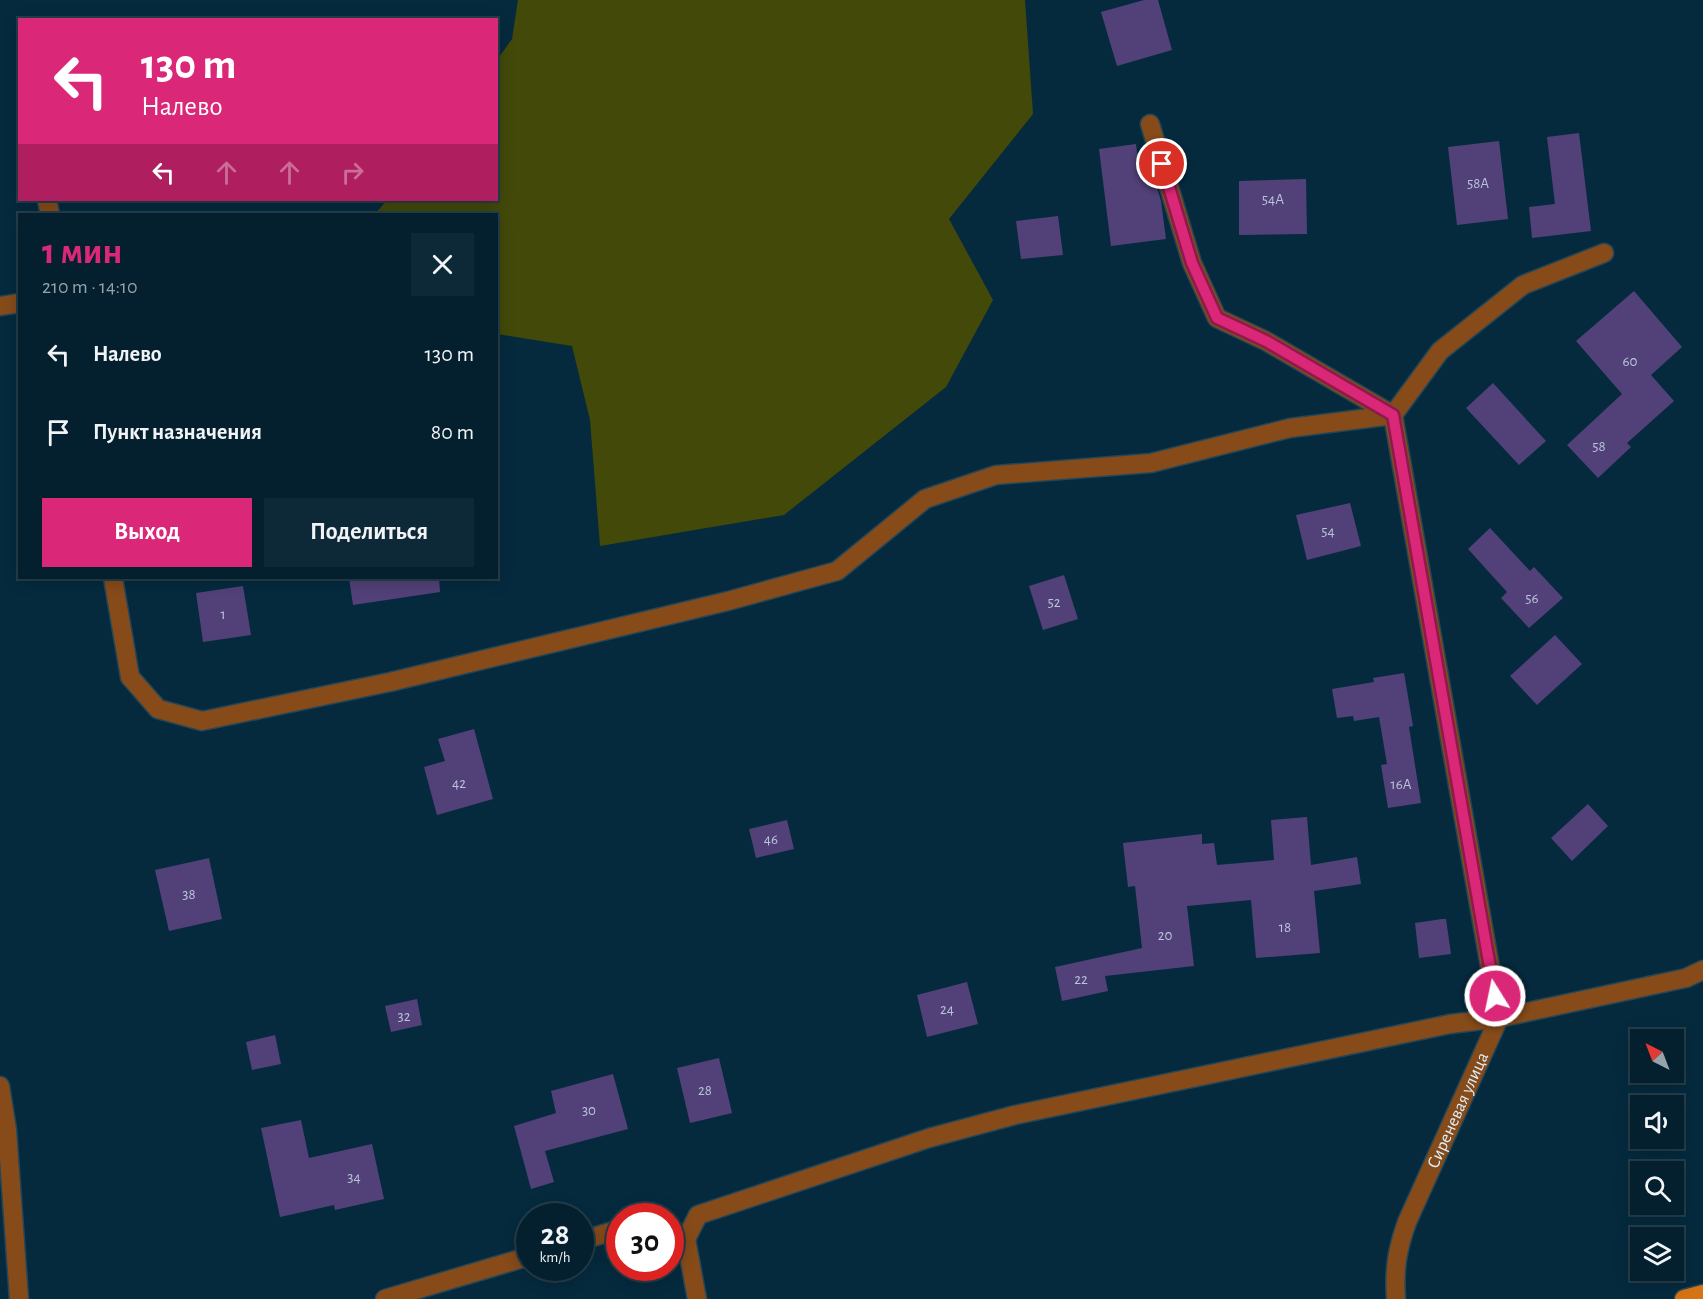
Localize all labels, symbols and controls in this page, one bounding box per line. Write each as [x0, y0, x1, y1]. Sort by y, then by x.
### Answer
icon: left [42, 42, 120, 120]
text: 130 m [141, 44, 236, 86]
text: Налево [141, 93, 223, 120]
pin [1136, 138, 1187, 189]
icon: arrive [1145, 147, 1178, 180]
icon: left [147, 156, 180, 189]
icon: ahead [210, 156, 243, 189]
icon: ahead [273, 156, 306, 189]
icon: right [336, 156, 369, 189]
house number: 58А [1467, 176, 1489, 191]
house number: 54А [1262, 192, 1284, 207]
button: close [411, 233, 474, 296]
text: 1 мин [42, 234, 122, 270]
text: 210 m · 14:10 [42, 277, 138, 297]
icon: left [42, 338, 75, 371]
text: Налево [93, 343, 162, 365]
text: 130 m [425, 343, 474, 365]
house number: 60 [1623, 354, 1638, 369]
icon: arrive [42, 416, 75, 449]
text: Пункт назначения [93, 421, 262, 443]
text: 80 m [431, 421, 474, 443]
house number: 58 [1592, 439, 1606, 454]
button: Выход [42, 498, 252, 567]
button: Поделиться [264, 498, 474, 567]
house number: 54 [1321, 524, 1335, 539]
house number: 56 [1525, 591, 1539, 606]
house number: 52 [1047, 595, 1061, 610]
house number: 1 [220, 607, 226, 622]
house number: 42 [452, 776, 466, 791]
house number: 16А [1390, 777, 1412, 792]
house number: 46 [764, 832, 778, 847]
house number: 38 [182, 887, 196, 902]
house number: 18 [1279, 920, 1291, 935]
house number: 20 [1158, 928, 1172, 943]
position arrow [1463, 964, 1527, 1028]
house number: 22 [1074, 972, 1088, 987]
house number: 24 [940, 1002, 954, 1017]
house number: 32 [397, 1009, 411, 1024]
north arrow [1630, 1029, 1684, 1083]
map controls [1630, 1029, 1684, 1281]
street label: Сиреневая улица [1424, 1050, 1492, 1171]
house number: 28 [698, 1083, 712, 1098]
button: sound [1630, 1095, 1684, 1149]
house number: 30 [582, 1103, 596, 1118]
button: search [1630, 1161, 1684, 1215]
house number: 34 [347, 1170, 361, 1185]
speed limit sign: 30 [606, 1203, 684, 1281]
text: 28 [541, 1220, 569, 1250]
button: layers [1630, 1227, 1684, 1281]
text: km/h [540, 1250, 570, 1265]

